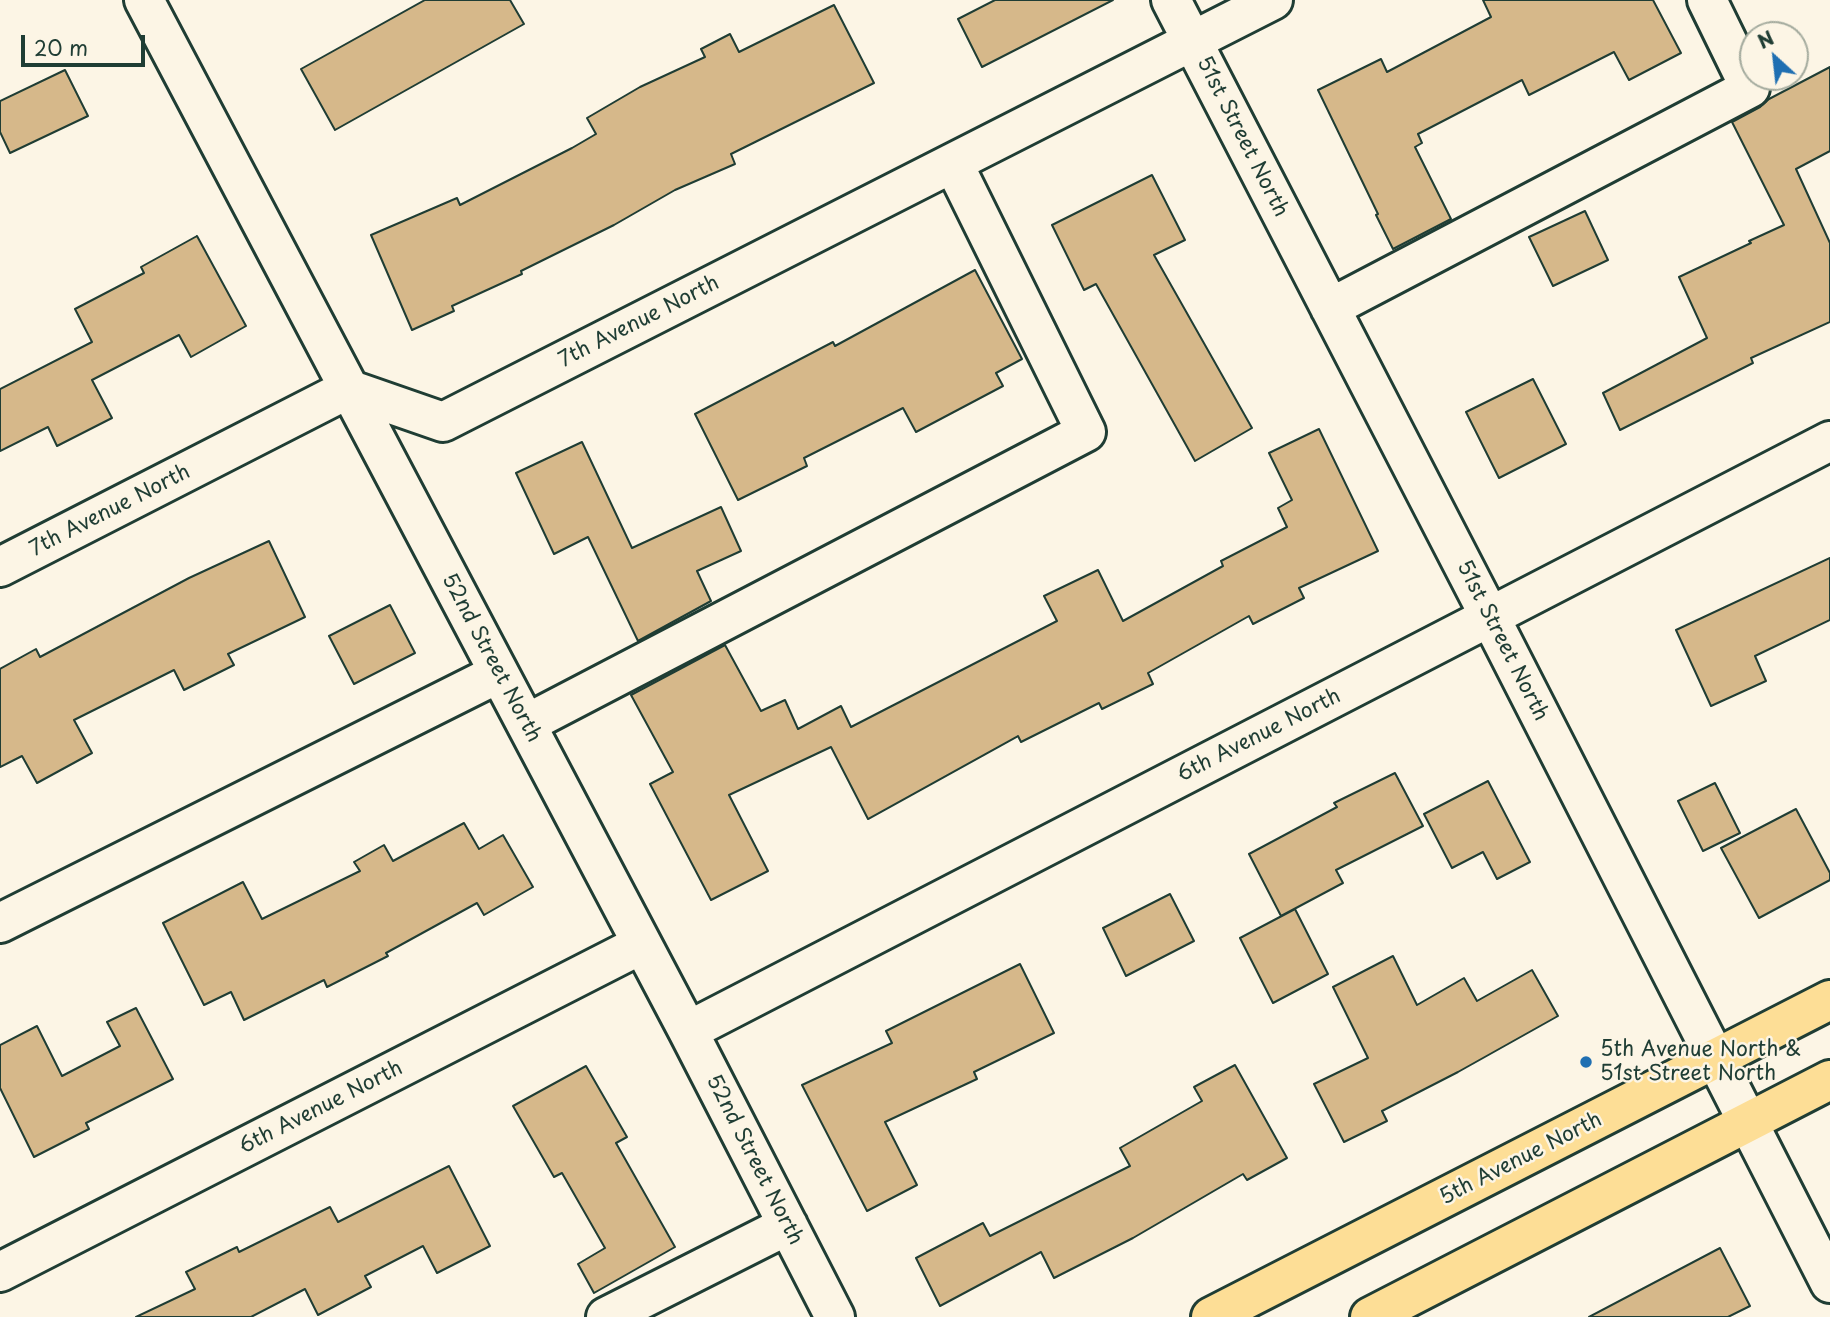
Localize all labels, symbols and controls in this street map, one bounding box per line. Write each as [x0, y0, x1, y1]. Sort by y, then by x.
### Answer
scale bar [24, 21, 149, 65]
north arrow [1739, 21, 1809, 91]
text: N [1752, 23, 1778, 55]
text: 20 m [34, 31, 88, 63]
street label: 51st Street North [1191, 53, 1293, 221]
street label: 7th Avenue North [555, 271, 723, 373]
street label: 7th Avenue North [26, 460, 194, 562]
street label: 51st Street North [1451, 557, 1553, 725]
street label: 52nd Street North [436, 569, 546, 747]
street label: 6th Avenue North [1173, 684, 1345, 788]
place label: 5th Avenue North & 51st Street North [1600, 1037, 1801, 1087]
marker: 5th Avenue North & 51st Street North [1578, 1054, 1594, 1070]
street label: 6th Avenue North [235, 1056, 407, 1160]
street label: 52nd Street North [700, 1071, 808, 1249]
street label: 5th Avenue North [1436, 1107, 1606, 1211]

